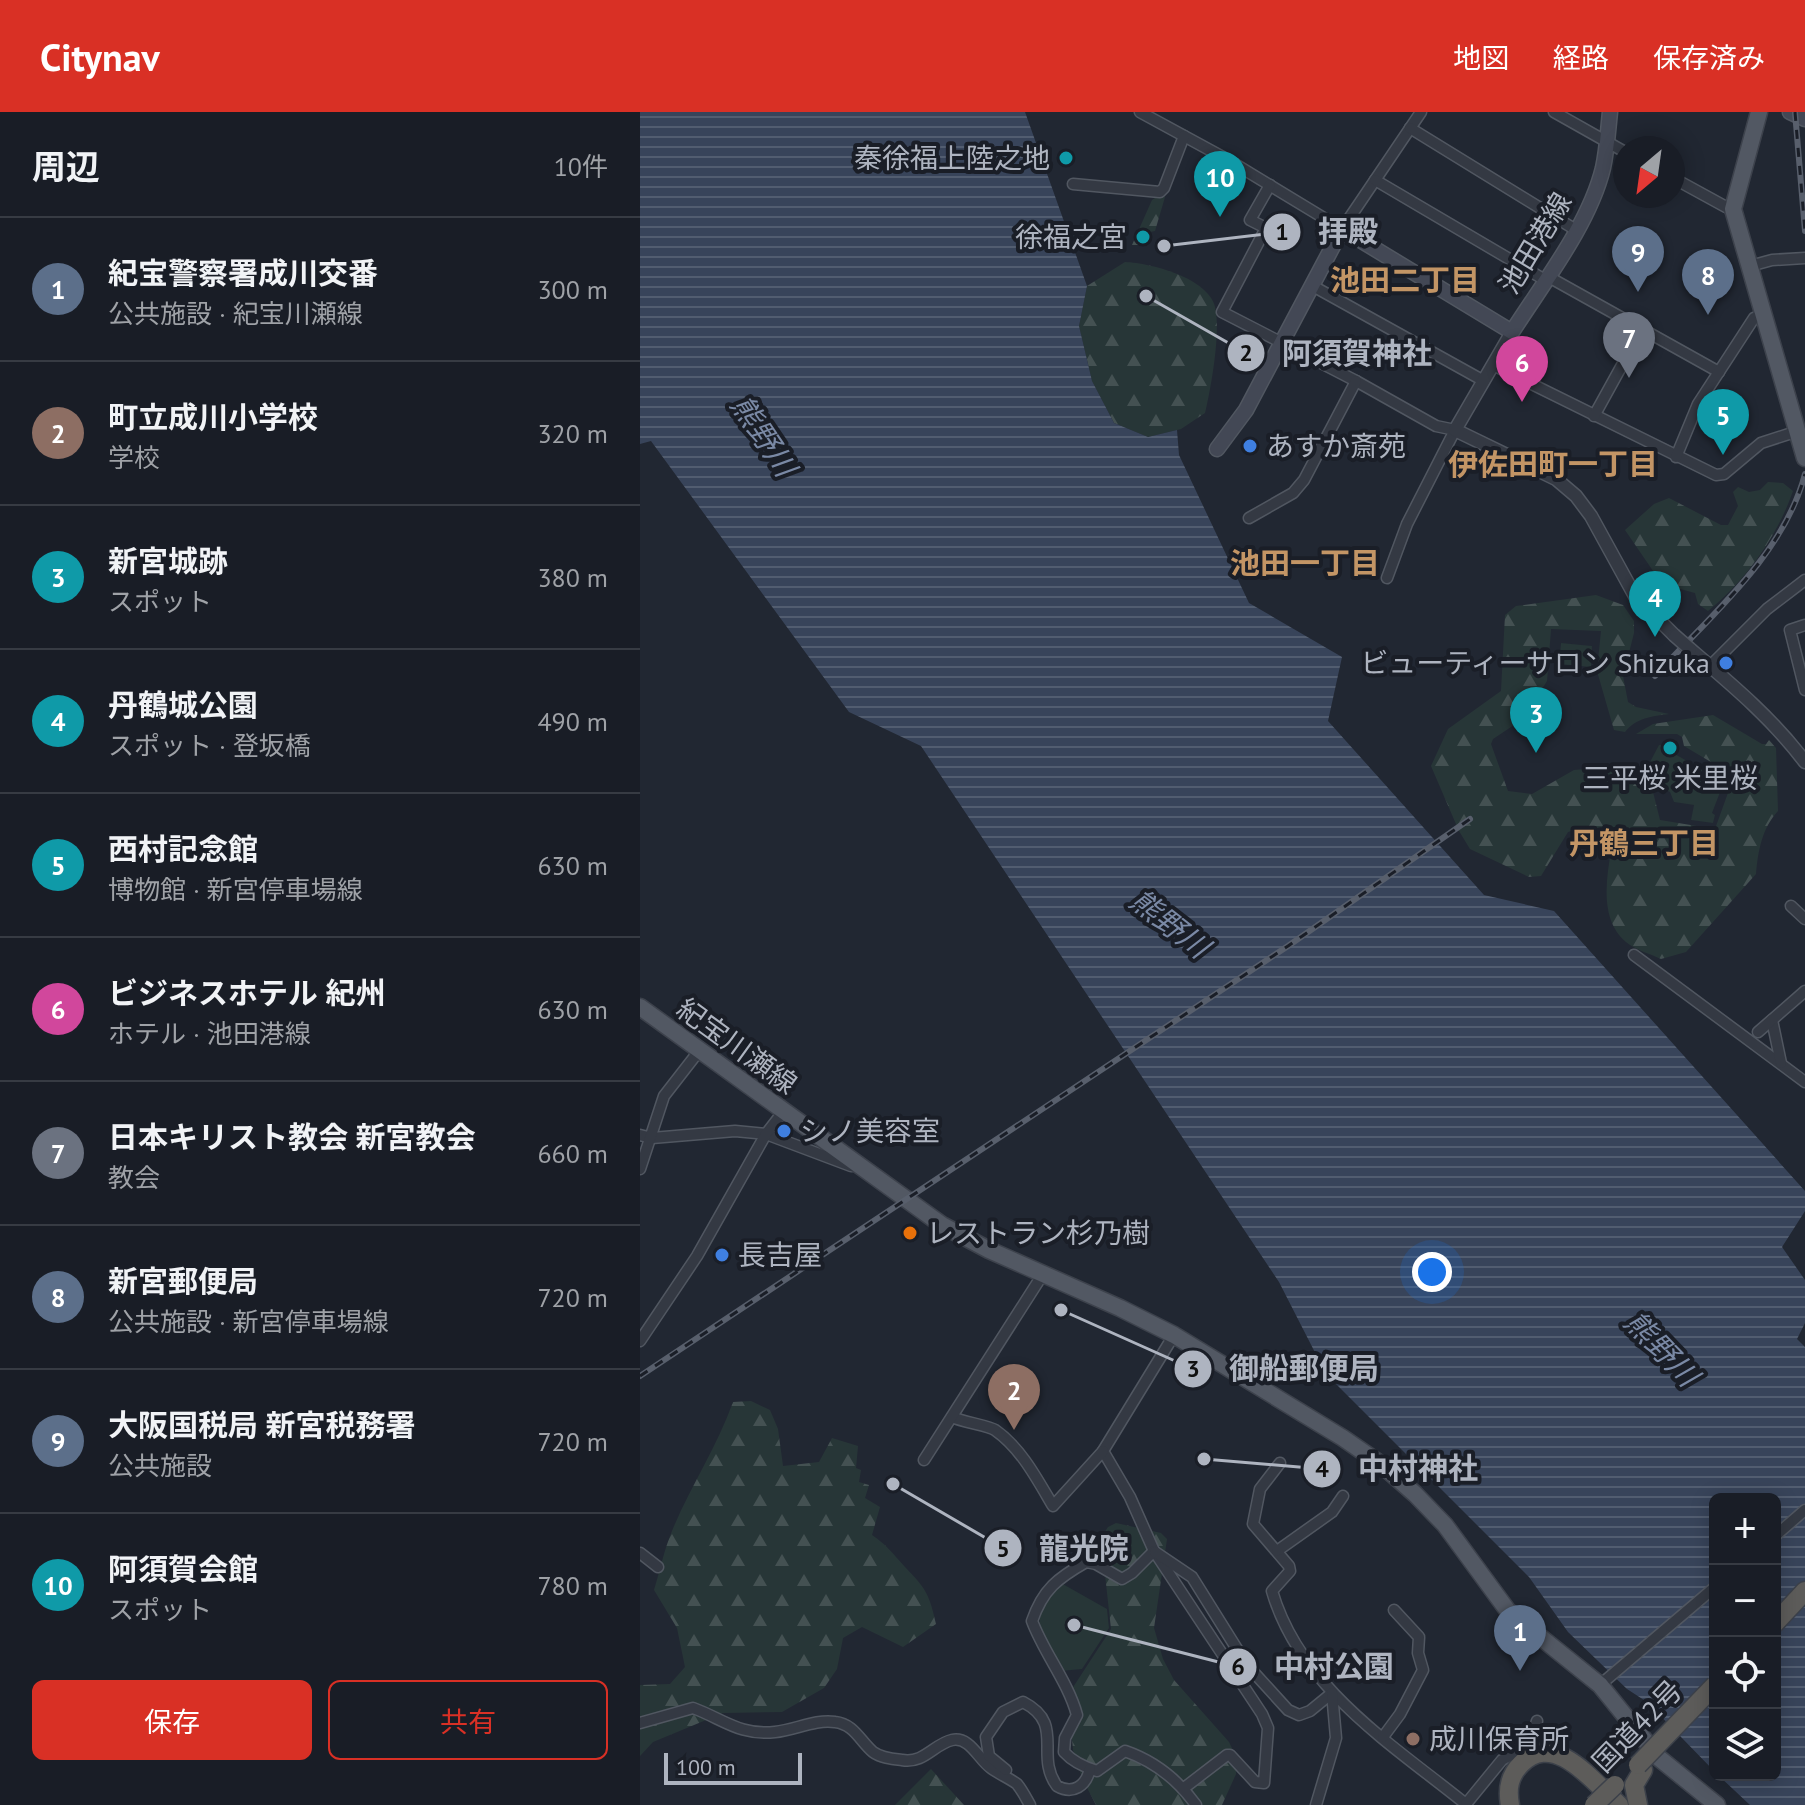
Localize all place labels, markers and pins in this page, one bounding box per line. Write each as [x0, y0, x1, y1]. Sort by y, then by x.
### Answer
place label: 秦徐福上陸之地 [854, 139, 1050, 176]
marker: 秦徐福上陸之地 [1057, 149, 1075, 167]
pin: 10 [1194, 151, 1246, 217]
callout: 拝殿 [1262, 205, 1394, 259]
place label: 徐福之宮 [1015, 218, 1127, 255]
pin: 9 [1612, 226, 1664, 292]
marker: 徐福之宮 [1134, 228, 1152, 246]
pin: 8 [1682, 249, 1734, 315]
pin: 7 [1603, 312, 1655, 378]
callout: 阿須賀神社 [1226, 326, 1448, 380]
pin: 6 [1496, 336, 1548, 402]
pin: 5 [1697, 389, 1749, 455]
place label: あすか斎苑 [1266, 427, 1406, 464]
marker: あすか斎苑 [1241, 437, 1259, 455]
pin: 4 [1629, 571, 1681, 637]
place label: ビューティーサロン Shizuka [1360, 644, 1710, 681]
marker: ビューティーサロン Shizuka [1717, 654, 1735, 672]
pin: 3 [1510, 687, 1562, 753]
marker: 三平桜 米里桜 [1661, 739, 1679, 757]
place label: 三平桜 米里桜 [1582, 759, 1758, 796]
place label: シノ美容室 [800, 1112, 940, 1149]
marker: シノ美容室 [775, 1122, 793, 1140]
place label: レストラン杉乃樹 [926, 1214, 1150, 1251]
marker: レストラン杉乃樹 [901, 1224, 919, 1242]
place label: 長吉屋 [738, 1236, 822, 1273]
marker: 長吉屋 [713, 1246, 731, 1264]
callout: 御船郵便局 [1173, 1342, 1395, 1396]
pin: 2 [988, 1364, 1040, 1430]
callout: 中村神社 [1302, 1442, 1494, 1496]
callout: 龍光院 [983, 1521, 1145, 1575]
pin: 1 [1494, 1605, 1546, 1671]
callout: 中村公園 [1218, 1640, 1410, 1694]
place label: 成川保育所 [1429, 1720, 1569, 1757]
marker: 成川保育所 [1404, 1730, 1422, 1748]

